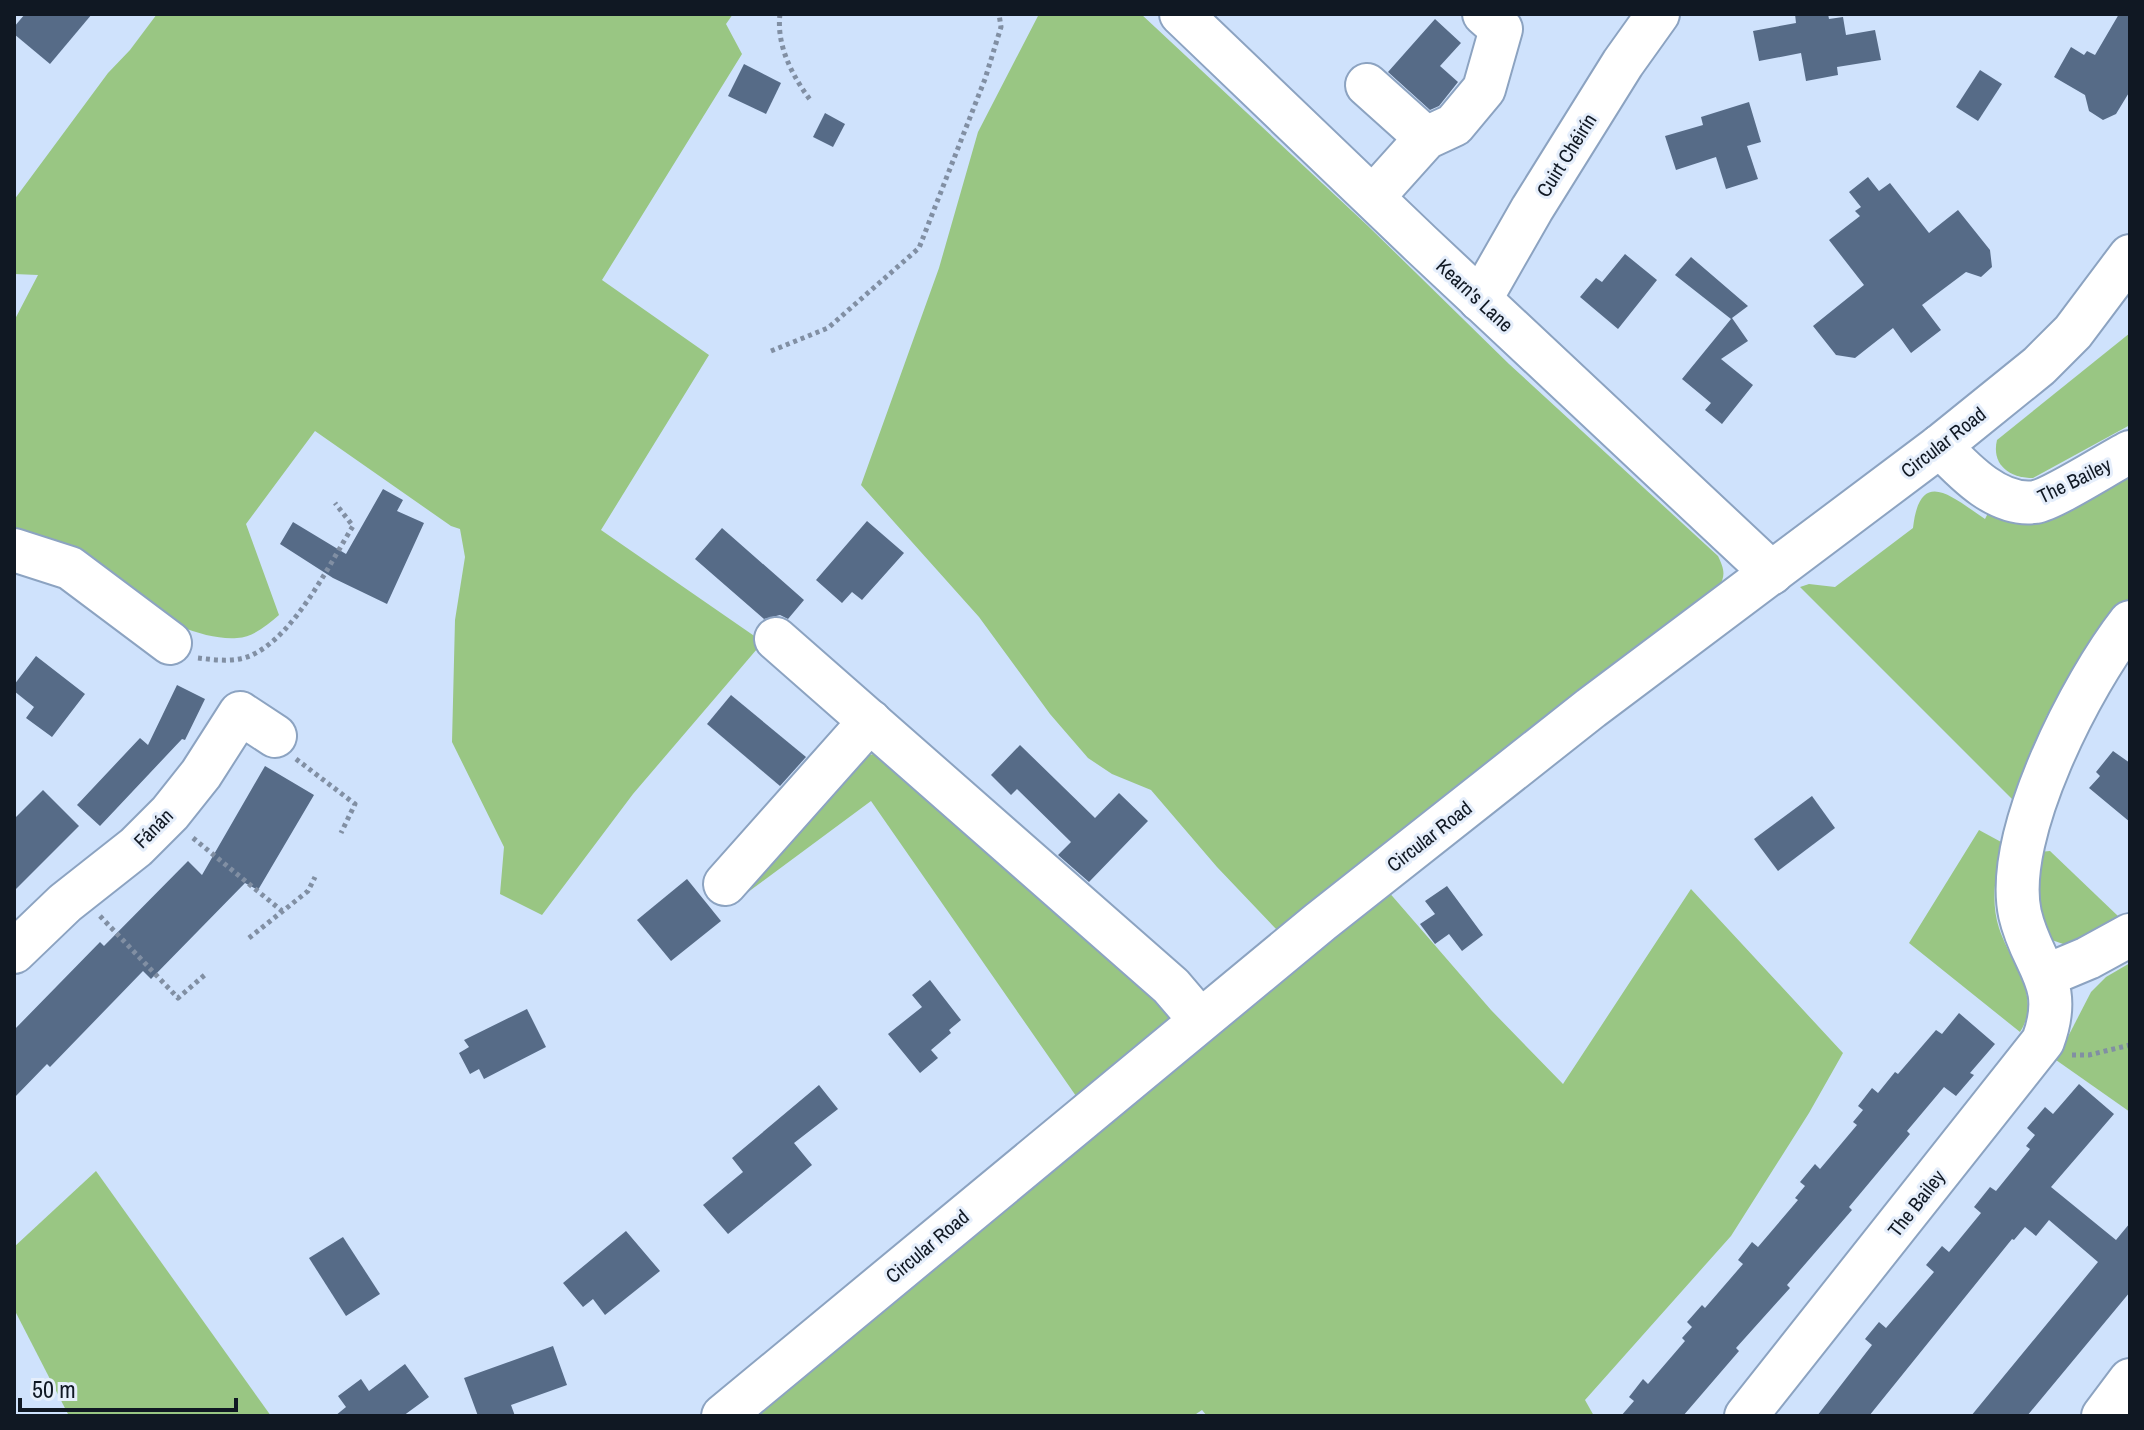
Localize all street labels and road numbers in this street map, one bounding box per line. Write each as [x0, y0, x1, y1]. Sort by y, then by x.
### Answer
street label: Cuirt Chéirín [1530, 108, 1602, 202]
street label: Kearn's Lane [1431, 252, 1519, 338]
street label: Circular Road [1895, 400, 1991, 484]
street label: The Bailey [2033, 450, 2116, 509]
street label: Circular Road [1381, 794, 1477, 878]
street label: Fánán [127, 802, 179, 854]
street label: The Bailey [1881, 1163, 1951, 1242]
street label: Circular Road [880, 1203, 974, 1289]

